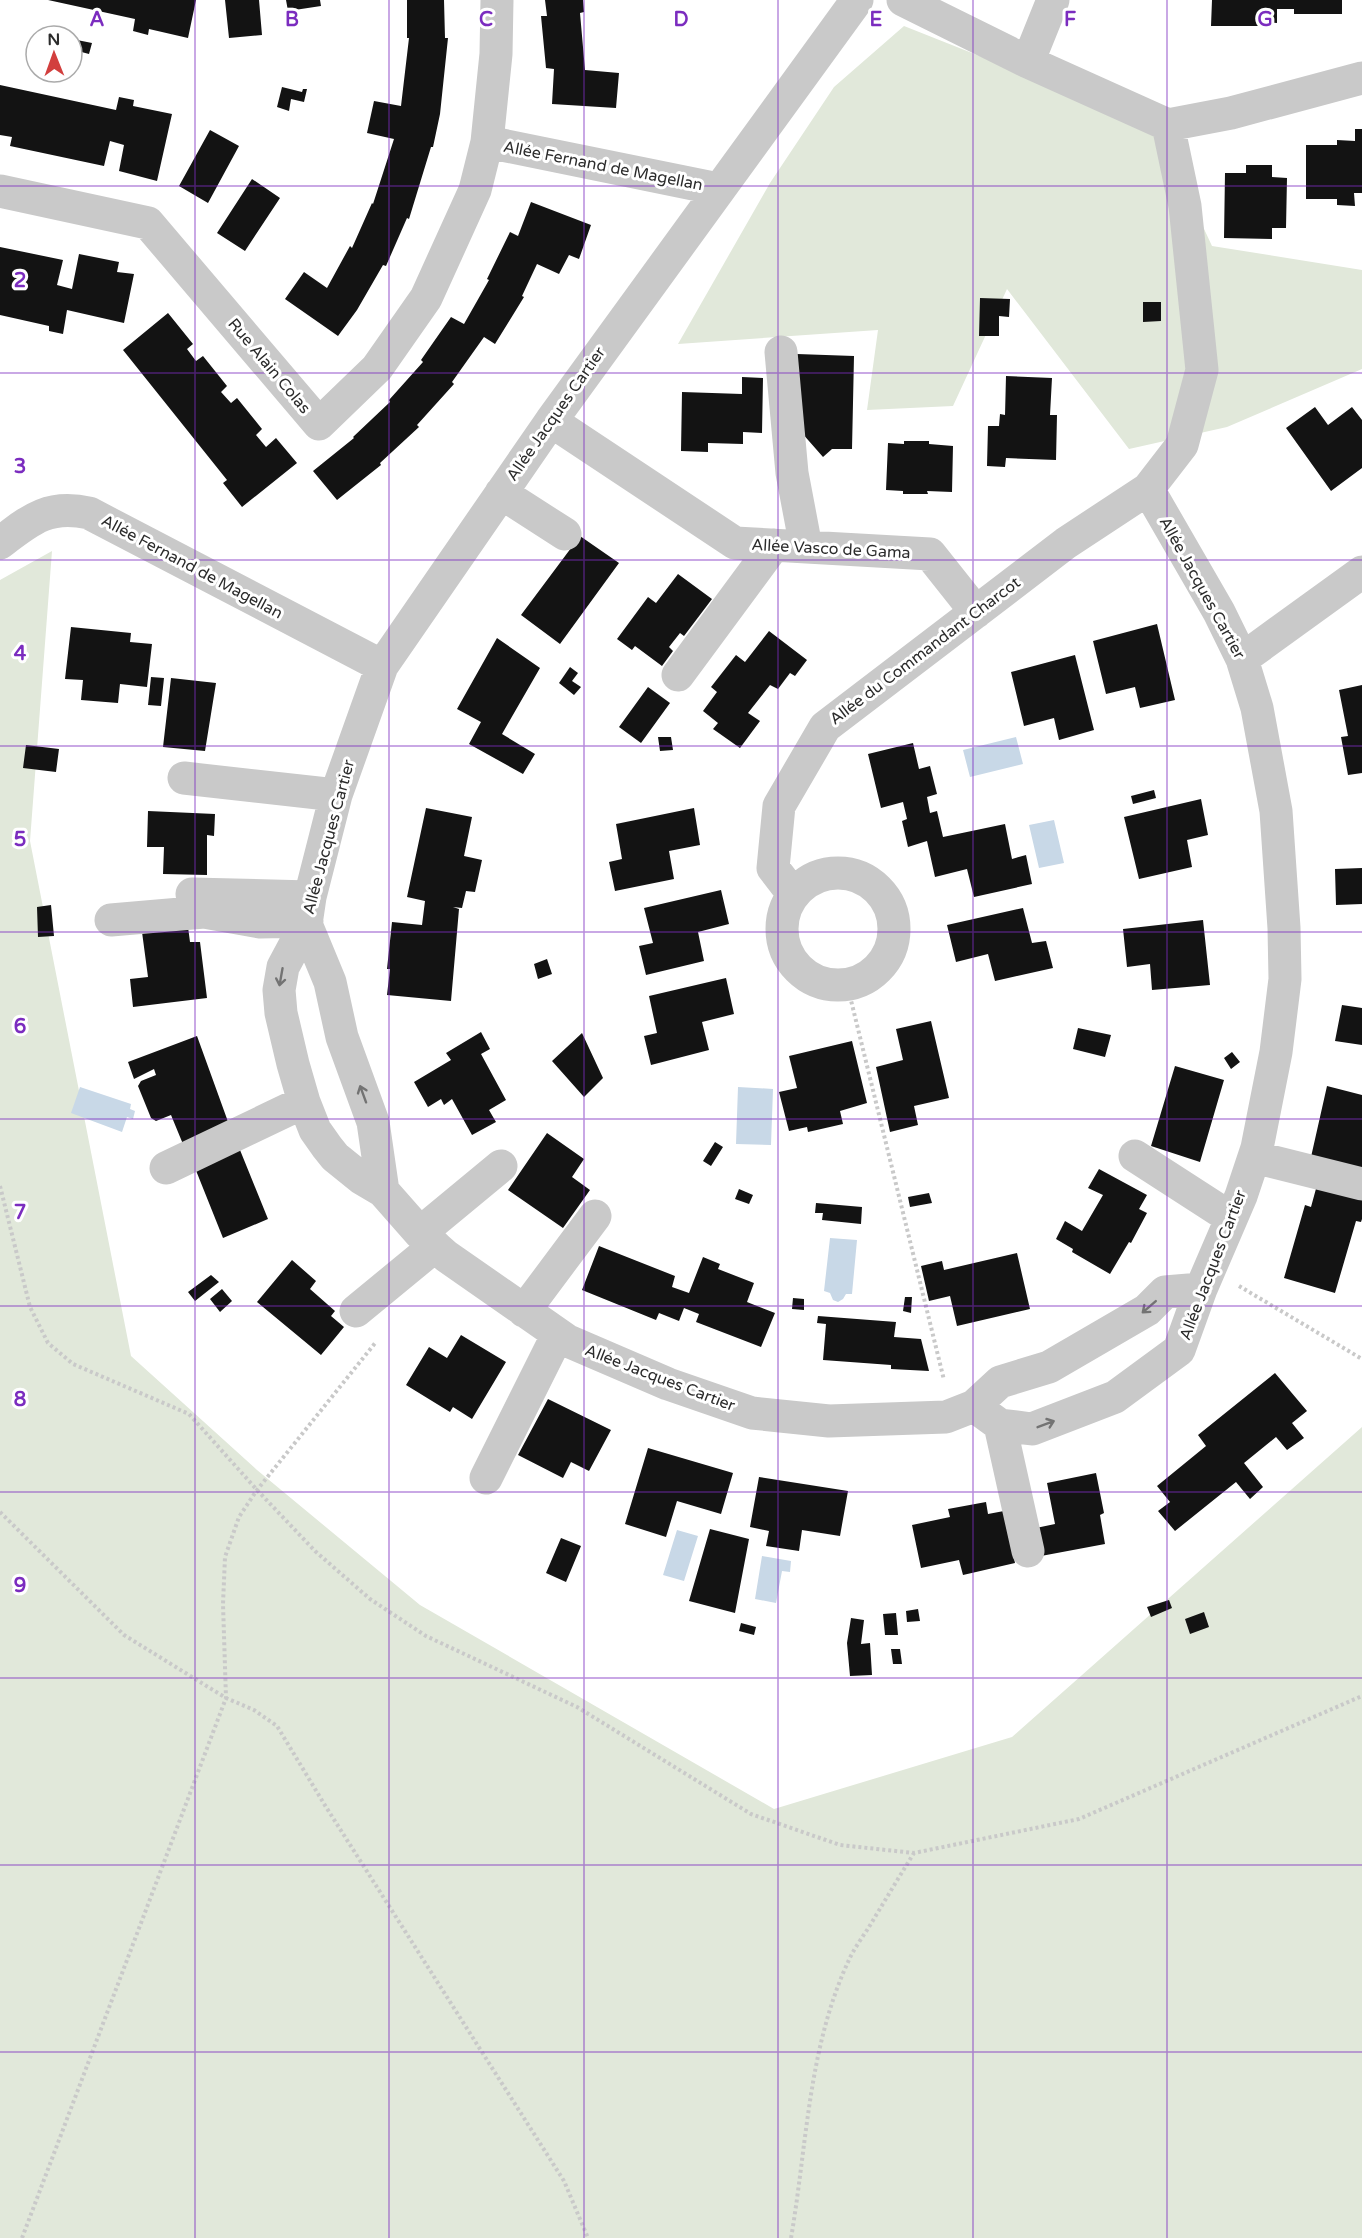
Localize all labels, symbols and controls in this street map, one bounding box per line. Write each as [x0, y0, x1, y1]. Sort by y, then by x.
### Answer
text: A [90, 8, 105, 32]
text: B [285, 8, 299, 32]
text: C [479, 8, 493, 32]
text: D [673, 8, 689, 32]
text: E [870, 8, 883, 32]
text: F [1064, 8, 1076, 32]
text: G [1257, 8, 1273, 32]
north arrow [24, 24, 84, 84]
text: N [47, 30, 60, 50]
street label: Allée Fernand de Magellan [502, 137, 704, 195]
text: 2 [14, 269, 26, 293]
street label: Rue Alain Colas [223, 314, 315, 418]
street label: Allée Jacques Cartier [502, 342, 610, 485]
text: 3 [14, 455, 26, 479]
street label: Allée Fernand de Magellan [98, 511, 286, 623]
street label: Allée Jacques Cartier [1155, 514, 1250, 663]
street label: Allée Vasco de Gama [751, 535, 911, 563]
street label: Allée du Commandant Charcot [826, 573, 1024, 729]
text: 4 [14, 642, 27, 666]
street label: Allée Jacques Cartier [299, 757, 359, 917]
text: 5 [14, 828, 26, 852]
one-way arrow [276, 967, 287, 987]
text: 6 [14, 1015, 26, 1039]
one-way arrow [356, 1085, 367, 1103]
street label: Allée Jacques Cartier [1175, 1186, 1251, 1343]
text: 7 [14, 1201, 26, 1225]
one-way arrow [1142, 1300, 1157, 1314]
street label: Allée Jacques Cartier [582, 1340, 739, 1416]
text: 8 [14, 1388, 26, 1412]
one-way arrow [1036, 1417, 1055, 1428]
text: 9 [14, 1574, 26, 1598]

